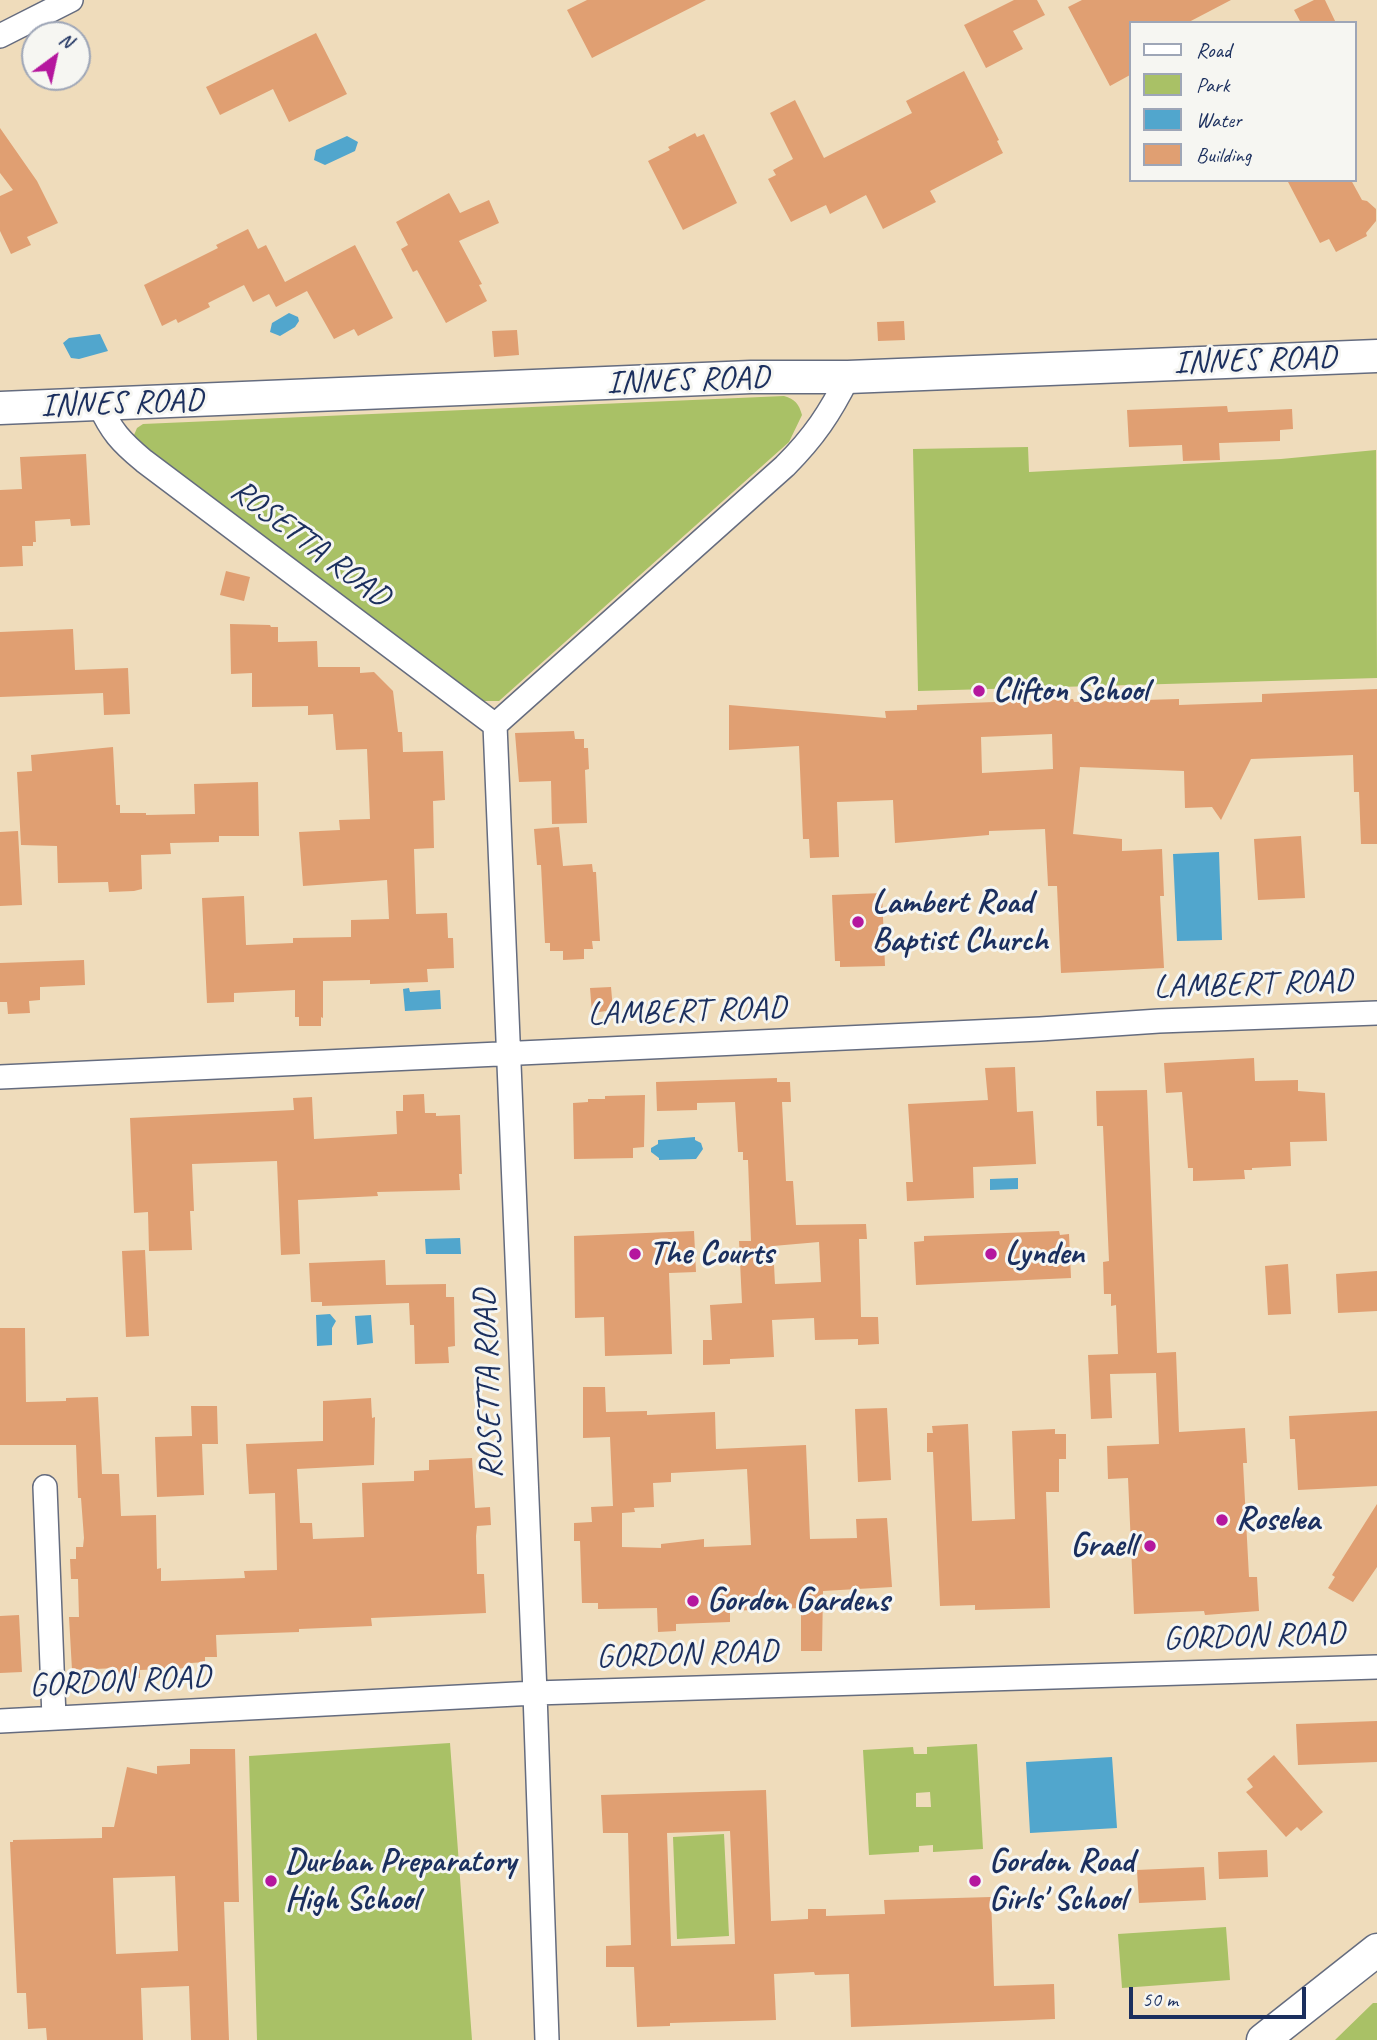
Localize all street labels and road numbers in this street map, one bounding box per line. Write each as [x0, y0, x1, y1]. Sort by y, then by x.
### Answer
street label: INNES ROAD [1173, 338, 1337, 384]
street label: INNES ROAD [606, 358, 770, 404]
street label: INNES ROAD [40, 381, 204, 427]
street label: ROSETTA ROAD [222, 471, 398, 617]
street label: LAMBERT ROAD [1153, 962, 1353, 1008]
street label: LAMBERT ROAD [587, 989, 787, 1035]
street label: ROSETTA ROAD [466, 1289, 512, 1479]
street label: GORDON ROAD [1163, 1614, 1345, 1660]
street label: GORDON ROAD [596, 1632, 778, 1678]
street label: GORDON ROAD [28, 1657, 212, 1707]

